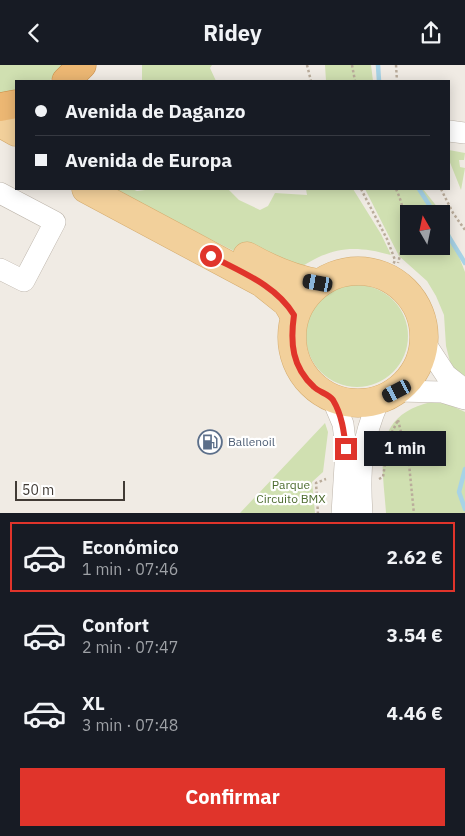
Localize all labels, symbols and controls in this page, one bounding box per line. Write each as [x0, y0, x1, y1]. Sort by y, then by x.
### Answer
text: Ridey [203, 18, 262, 47]
icon: back [20, 19, 48, 47]
icon: share [417, 19, 445, 47]
text: Avenida de Daganzo [65, 99, 245, 123]
text: Avenida de Europa [65, 148, 232, 172]
north arrow [400, 205, 450, 255]
map controls [400, 205, 450, 255]
route start [200, 245, 222, 267]
car [301, 273, 334, 293]
car [380, 378, 413, 404]
fuel station icon: Ballenoil [197, 429, 223, 455]
callout: 1 min [364, 431, 446, 467]
place label: Ballenoil [228, 434, 275, 449]
route end [335, 438, 357, 460]
text: 1 min [384, 438, 426, 458]
park label: Parque Circuito BMX [256, 477, 326, 506]
scale bar [15, 478, 125, 502]
text: 50 m [22, 481, 54, 499]
icon: car [22, 535, 67, 580]
text: Económico [82, 535, 179, 559]
text: 2.62 € [387, 545, 443, 569]
text: 1 min · 07:46 [82, 559, 178, 579]
icon: car [22, 613, 67, 658]
text: Confort [82, 613, 149, 637]
text: 3.54 € [387, 623, 443, 647]
text: 2 min · 07:47 [82, 637, 178, 657]
icon: car [22, 691, 67, 736]
text: XL [82, 691, 105, 715]
text: 4.46 € [387, 701, 443, 725]
text: 3 min · 07:48 [82, 715, 178, 735]
button: Confirmar [20, 768, 445, 826]

